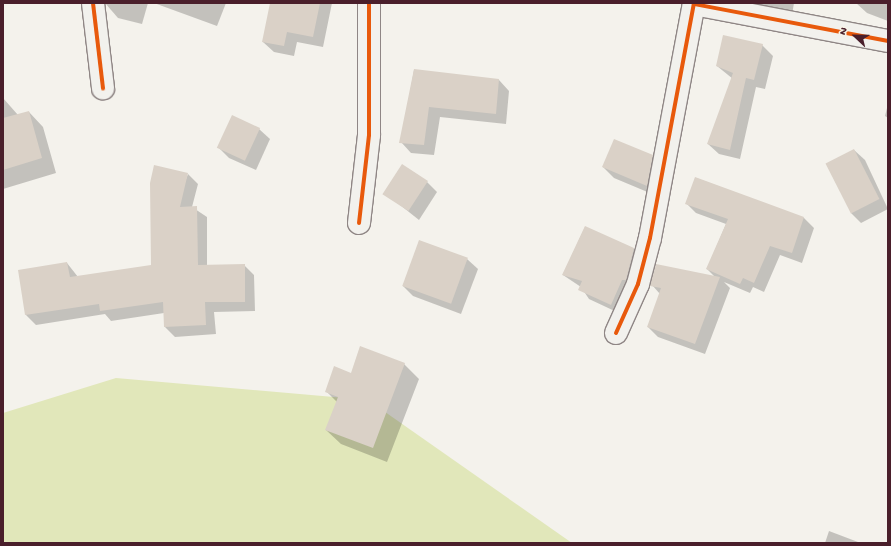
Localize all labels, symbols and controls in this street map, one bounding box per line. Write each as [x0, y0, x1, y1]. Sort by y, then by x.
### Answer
north arrow [835, 16, 875, 56]
text: N [837, 26, 851, 37]

